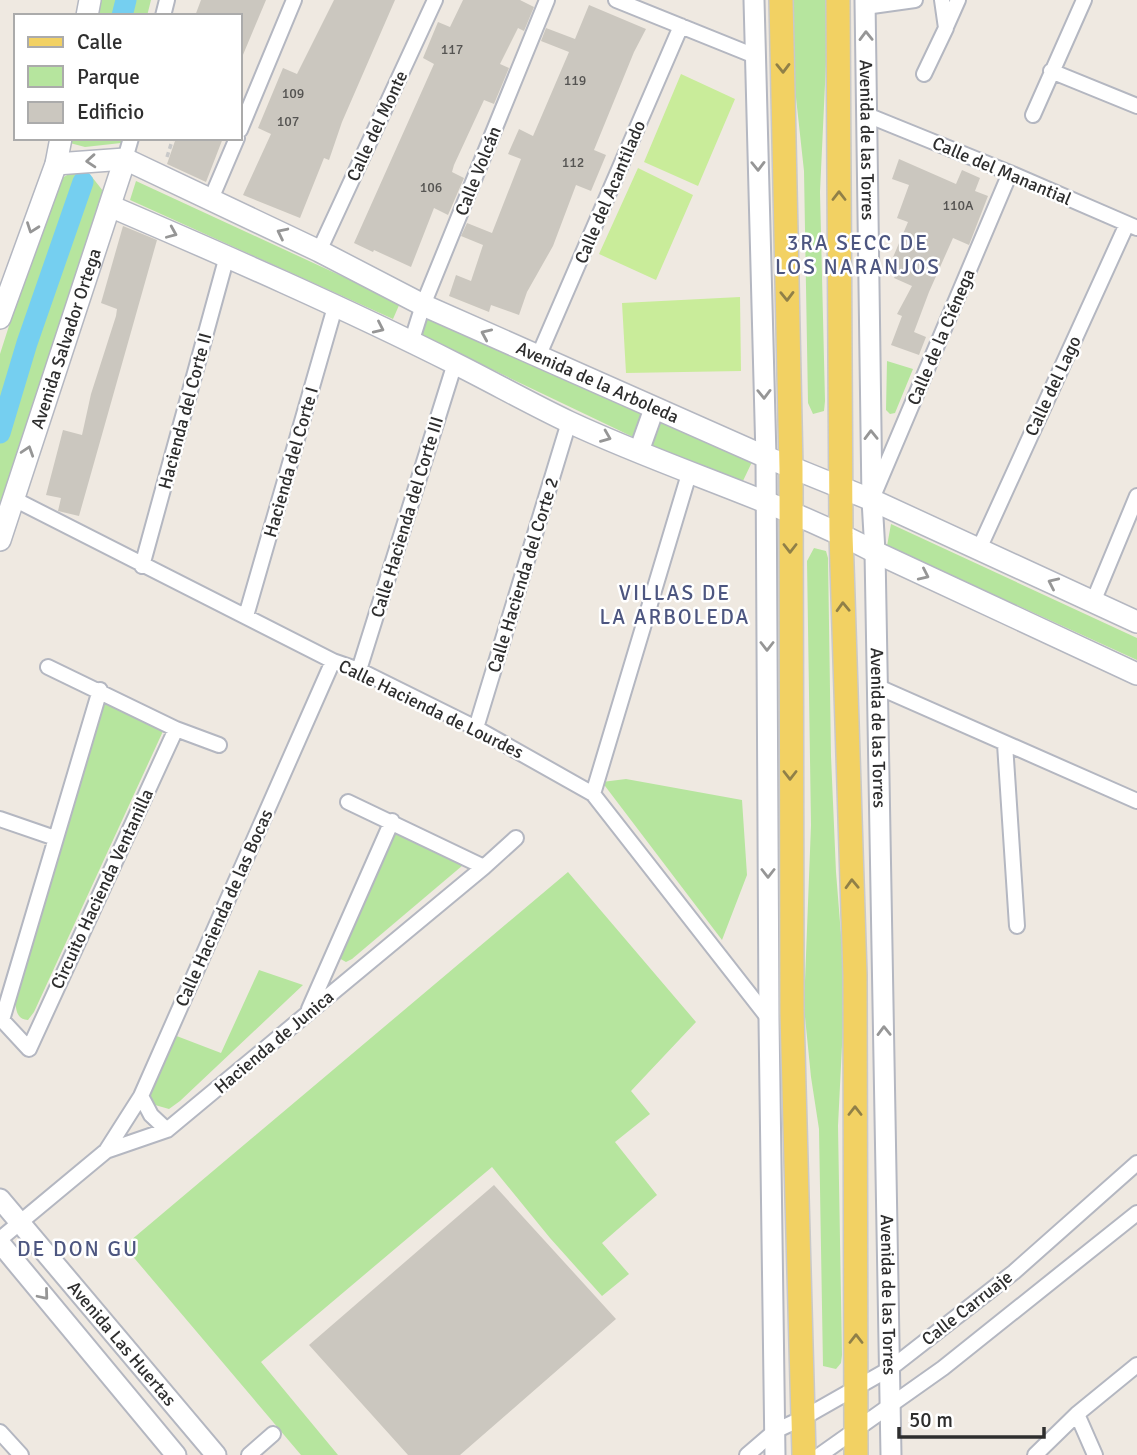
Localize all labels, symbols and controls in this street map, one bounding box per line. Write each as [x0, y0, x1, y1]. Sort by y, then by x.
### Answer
legend [14, 14, 242, 140]
text: Calle [77, 29, 123, 55]
one-way arrow [858, 30, 873, 41]
house number: 117 [441, 41, 463, 58]
street label: Avenida de las Torres [855, 60, 879, 220]
one-way arrow [775, 63, 790, 74]
text: Parque [77, 64, 140, 90]
street label: Calle del Monte [342, 67, 412, 185]
house number: 119 [564, 72, 586, 89]
house number: 109 [282, 85, 304, 102]
text: Edificio [77, 99, 144, 125]
house number: 107 [277, 113, 299, 130]
street label: Calle del Acantilado [570, 117, 650, 267]
street label: Calle Volcán [450, 123, 506, 219]
street label: Calle del Manantial [929, 132, 1075, 210]
one-way arrow [85, 154, 96, 169]
house number: 112 [562, 154, 584, 171]
one-way arrow [750, 161, 766, 172]
house number: 106 [420, 179, 442, 196]
one-way arrow [831, 191, 847, 201]
house number: 110A [942, 197, 974, 214]
one-way arrow [27, 222, 41, 234]
one-way arrow [165, 225, 178, 239]
one-way arrow [277, 228, 289, 242]
district label: 3RA SECC DE LOS NARANJOS [775, 230, 941, 280]
street label: Avenida Salvador Ortega [26, 245, 106, 432]
street label: Calle de la Ciénega [902, 265, 980, 409]
one-way arrow [780, 290, 795, 301]
one-way arrow [372, 320, 384, 334]
one-way arrow [481, 328, 493, 342]
street label: Hacienda del Corte II [154, 331, 216, 491]
street label: Calle del Lago [1020, 332, 1086, 440]
street label: Avenida de la Arboleda [513, 337, 682, 428]
street label: Hacienda del Corte I [259, 384, 323, 540]
one-way arrow [756, 389, 772, 399]
street label: Calle Hacienda del Corte III [366, 414, 448, 620]
one-way arrow [599, 429, 611, 443]
one-way arrow [863, 429, 879, 440]
one-way arrow [20, 446, 34, 458]
street label: Calle Hacienda del Corte 2 [483, 475, 563, 675]
one-way arrow [782, 543, 798, 553]
one-way arrow [917, 567, 929, 581]
one-way arrow [1048, 577, 1060, 591]
district label: VILLAS DE LA ARBOLEDA [600, 580, 750, 630]
one-way arrow [836, 602, 851, 613]
one-way arrow [759, 641, 775, 651]
street label: Avenida de las Torres [866, 647, 891, 808]
street label: Calle Hacienda de Lourdes [335, 655, 527, 763]
one-way arrow [782, 770, 798, 781]
street label: Circuito Hacienda Ventanilla [46, 785, 158, 993]
street label: Calle Hacienda de las Bocas [170, 806, 278, 1010]
one-way arrow [761, 868, 776, 879]
one-way arrow [844, 878, 860, 888]
street label: Hacienda de Junica [210, 986, 338, 1098]
one-way arrow [876, 1025, 891, 1036]
one-way arrow [847, 1105, 863, 1116]
street label: Avenida de las Torres [876, 1214, 901, 1375]
district label: DE DON GU [17, 1236, 139, 1262]
street label: Calle Carruaje [917, 1266, 1017, 1350]
street label: Avenida Las Huertas [63, 1277, 181, 1410]
one-way arrow [35, 1288, 48, 1300]
one-way arrow [848, 1333, 864, 1343]
scale bar [899, 1396, 1044, 1440]
text: 50 m [909, 1407, 953, 1433]

